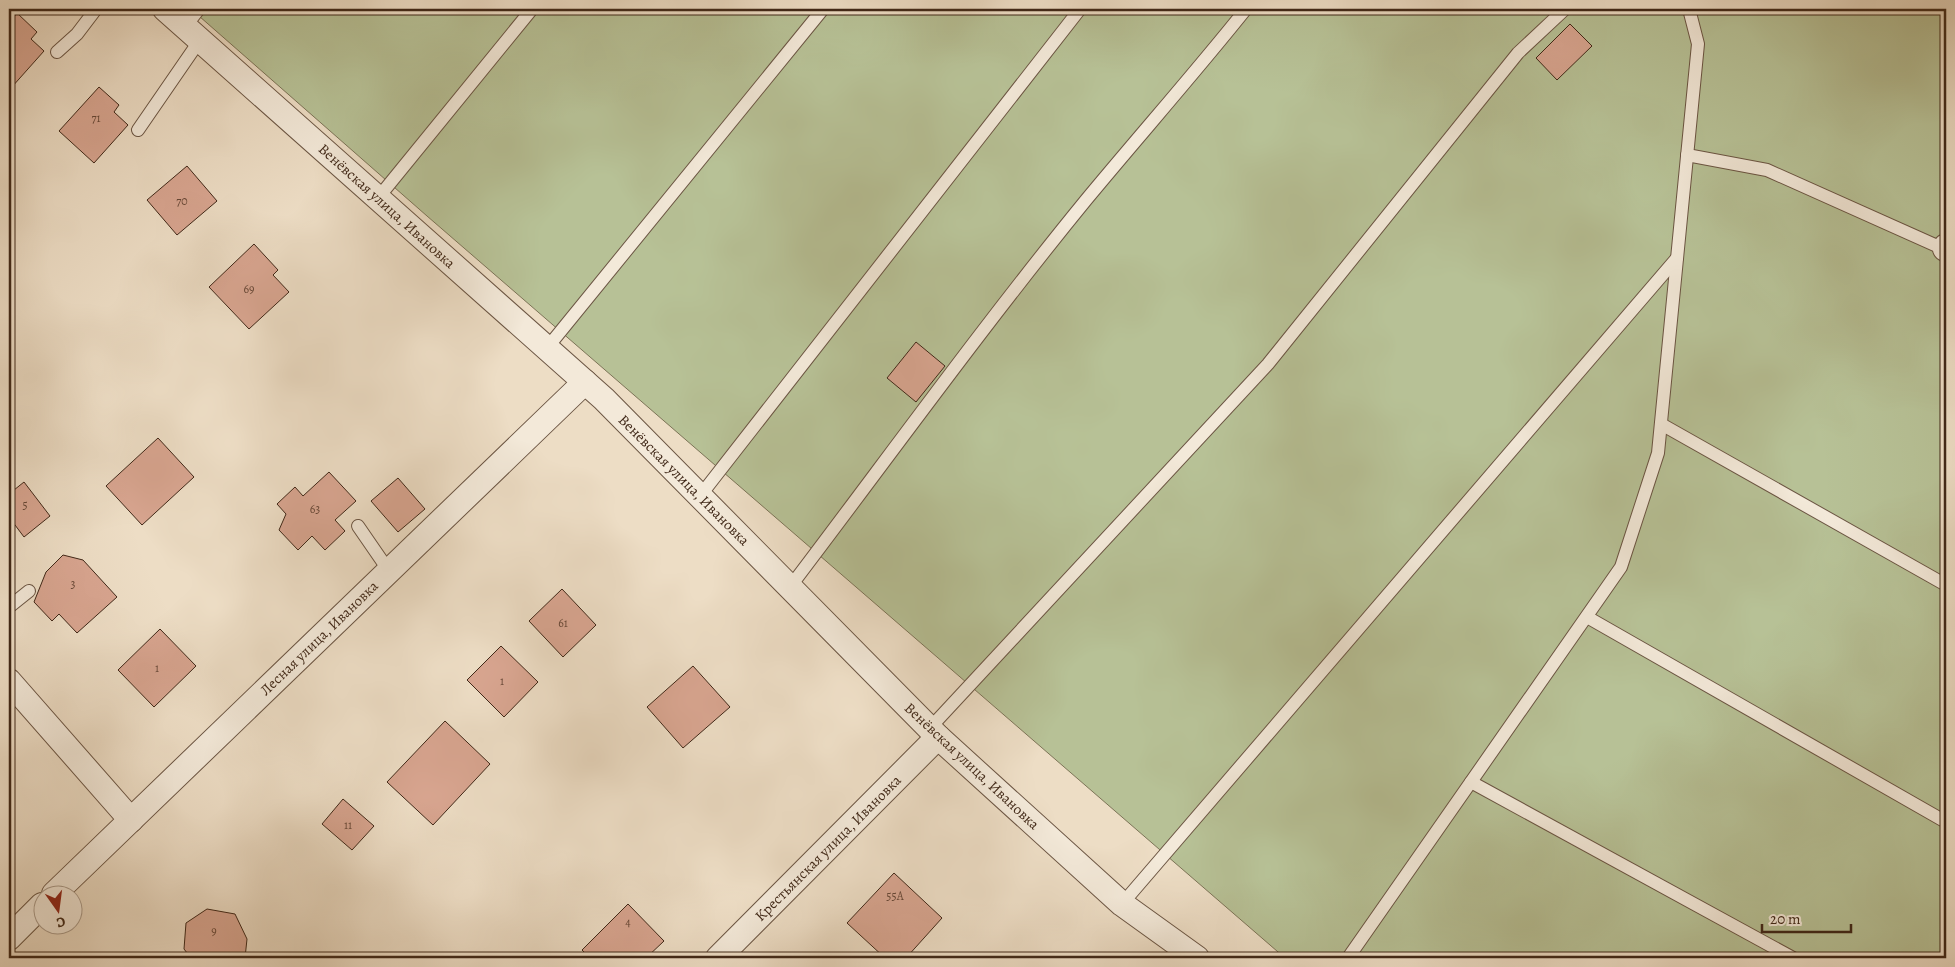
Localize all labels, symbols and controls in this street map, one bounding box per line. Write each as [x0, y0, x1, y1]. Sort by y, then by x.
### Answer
house number: 71 [91, 110, 101, 126]
street label: Венёвская улица, Ивановка [314, 139, 460, 273]
house number: 70 [176, 193, 188, 209]
house number: 69 [243, 281, 255, 297]
street label: Венёвская улица, Ивановка [614, 410, 754, 550]
house number: 5 [22, 497, 28, 513]
house number: 63 [310, 501, 320, 517]
house number: 3 [71, 576, 76, 592]
street label: Лесная улица, Ивановка [256, 576, 382, 700]
house number: 61 [558, 615, 568, 631]
house number: 1 [155, 660, 159, 676]
house number: 1 [500, 673, 504, 689]
street label: Венёвская улица, Ивановка [900, 698, 1044, 834]
street label: Крестьянская улица, Ивановка [750, 770, 906, 926]
house number: 11 [344, 817, 352, 833]
north arrow [32, 884, 82, 934]
house number: 55А [886, 888, 905, 904]
scale bar [1762, 902, 1851, 934]
text: 20 m [1770, 909, 1801, 929]
text: С [54, 912, 68, 932]
house number: 4 [625, 914, 631, 930]
house number: 9 [211, 923, 217, 939]

